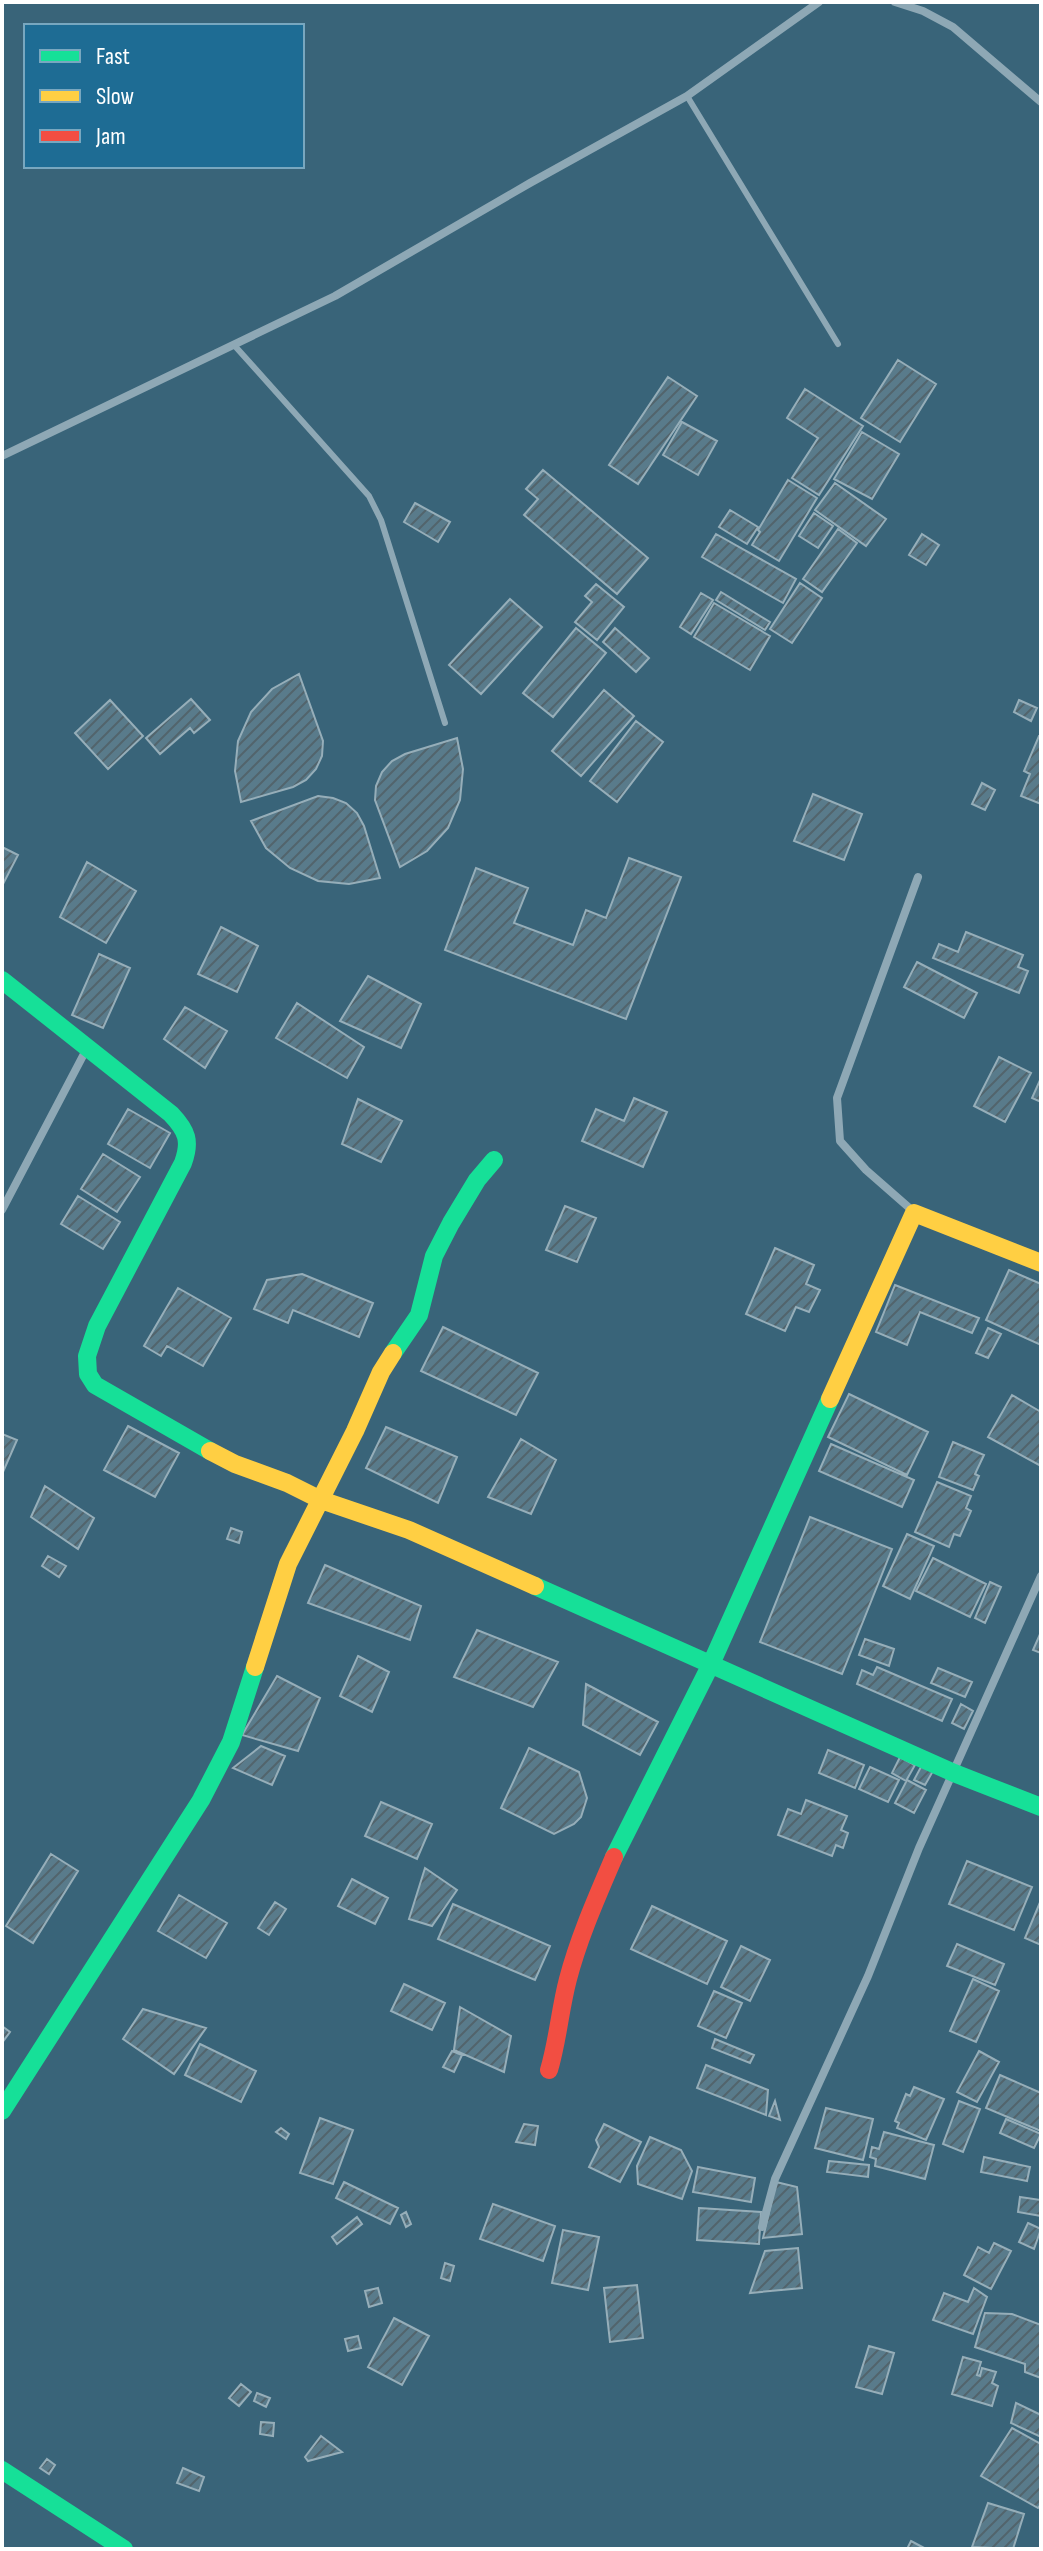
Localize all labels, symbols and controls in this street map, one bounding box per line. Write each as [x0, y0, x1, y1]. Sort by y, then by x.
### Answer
legend [24, 24, 304, 168]
text: Fast [96, 42, 130, 71]
text: Slow [96, 82, 134, 111]
text: Jam [95, 122, 126, 151]

